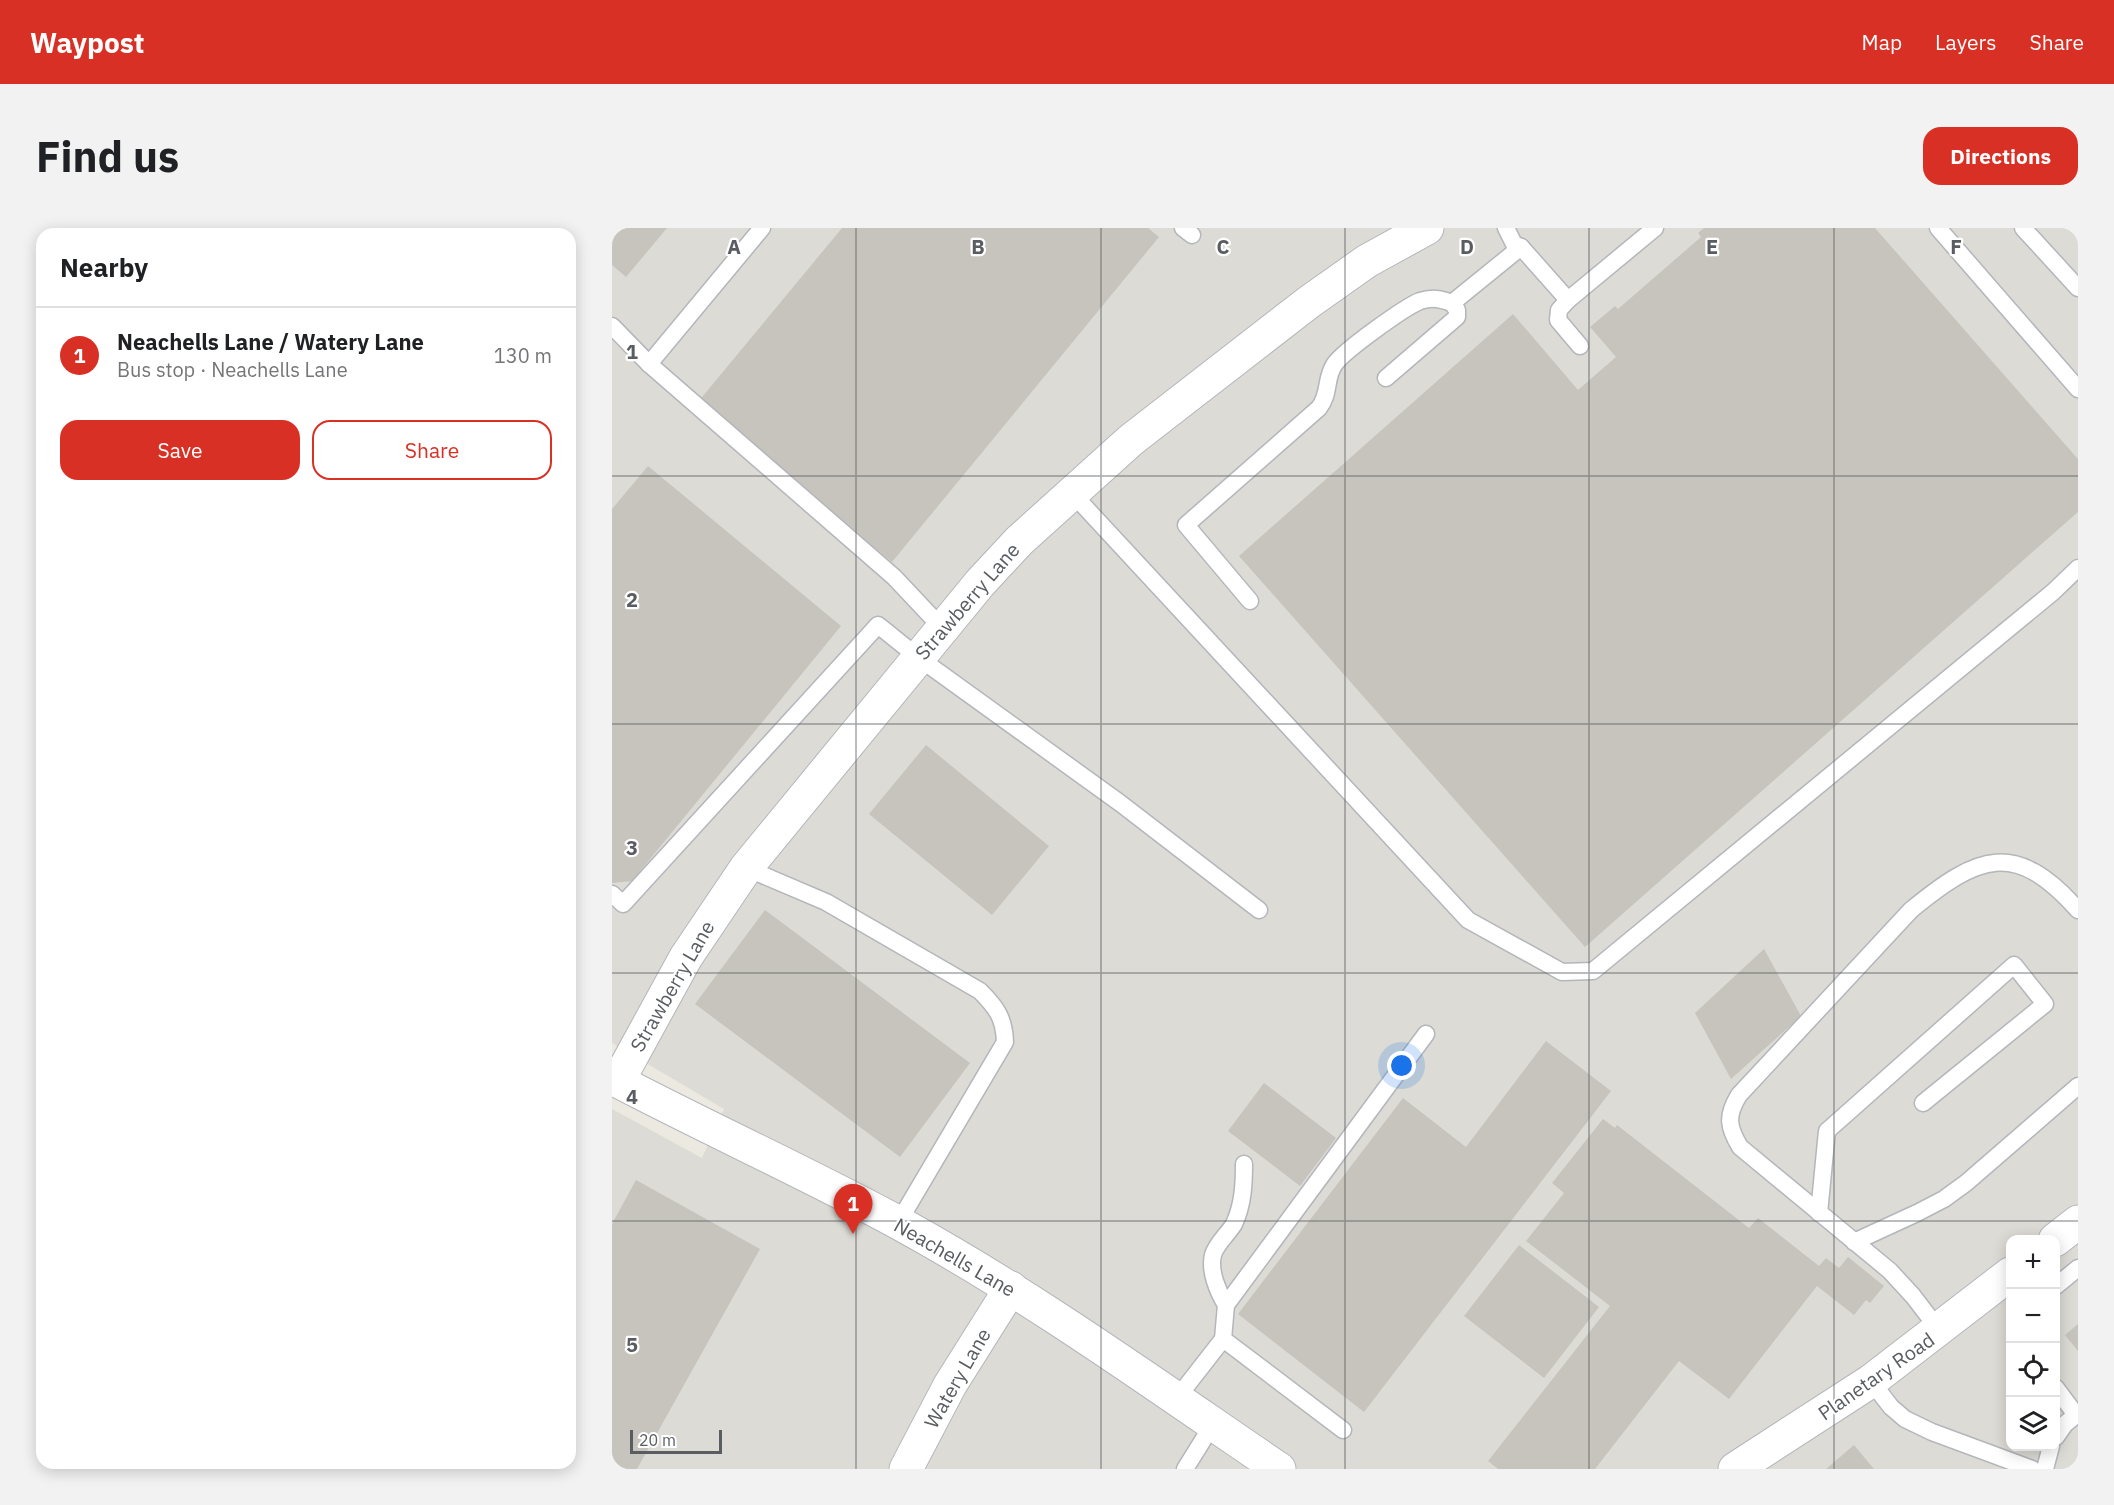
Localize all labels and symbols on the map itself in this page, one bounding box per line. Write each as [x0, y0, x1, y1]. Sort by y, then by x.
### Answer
text: A [727, 233, 741, 260]
text: B [971, 233, 985, 260]
text: C [1216, 233, 1230, 260]
text: D [1460, 233, 1474, 260]
text: E [1706, 233, 1718, 260]
text: F [1950, 233, 1962, 260]
text: 1 [626, 338, 638, 365]
street label: Strawberry Lane [909, 537, 1025, 665]
text: 2 [626, 586, 638, 613]
text: 3 [626, 834, 638, 861]
street label: Strawberry Lane [624, 916, 720, 1056]
your location [1387, 1051, 1416, 1080]
text: 4 [626, 1083, 638, 1110]
pin: 1 [834, 1184, 872, 1234]
street label: Neachells Lane [889, 1211, 1021, 1303]
street label: Watery Lane [917, 1323, 997, 1433]
street label: Planetary Road [1812, 1326, 1940, 1426]
text: 5 [626, 1331, 638, 1358]
scale bar [630, 1427, 722, 1454]

